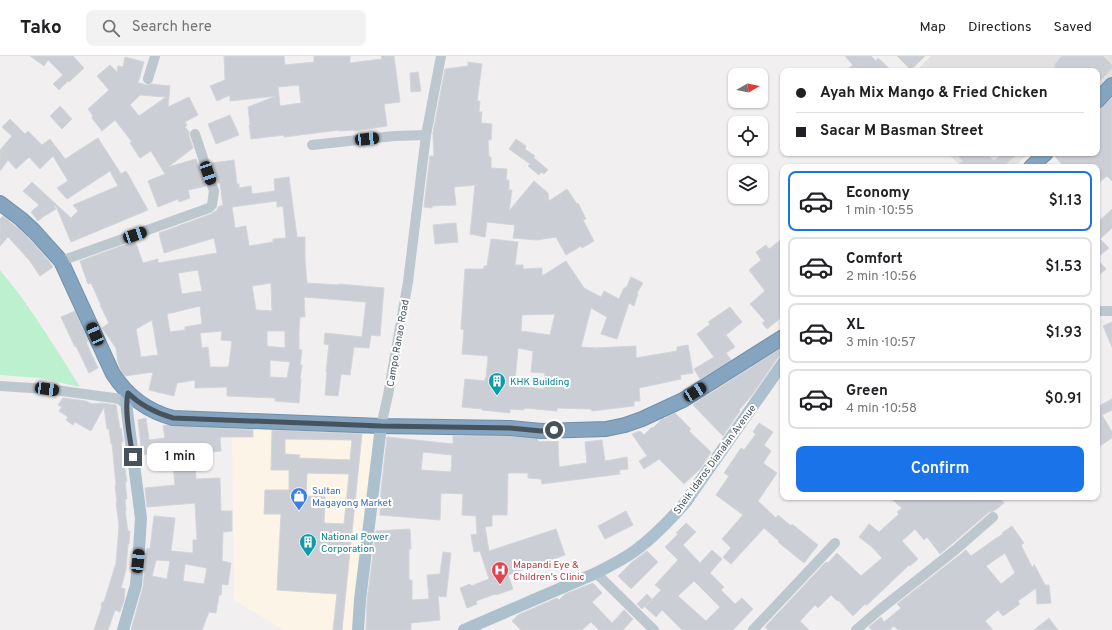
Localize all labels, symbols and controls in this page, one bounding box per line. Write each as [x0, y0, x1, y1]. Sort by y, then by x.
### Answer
search box [86, 10, 366, 46]
text: Tako [20, 16, 62, 40]
icon: search [100, 17, 122, 39]
text: Search here [132, 18, 212, 37]
text: Map [920, 19, 946, 36]
text: Directions [968, 19, 1032, 36]
text: Saved [1054, 19, 1092, 36]
north arrow [728, 68, 768, 108]
map controls [728, 68, 768, 204]
text: Ayah Mix Mango & Fried Chicken [820, 84, 1048, 103]
button: locate [728, 116, 768, 156]
text: Sacar M Basman Street [820, 122, 983, 141]
car [354, 132, 380, 146]
car [198, 160, 218, 186]
button: layers [728, 164, 768, 204]
icon: car [798, 183, 834, 219]
text: Economy [846, 184, 910, 203]
text: $1.13 [1049, 192, 1082, 211]
text: 1 min · 10:55 [846, 203, 914, 219]
car [122, 225, 148, 245]
icon: car [798, 249, 834, 285]
text: Comfort [846, 250, 903, 269]
text: $1.53 [1045, 258, 1082, 277]
text: 2 min · 10:56 [846, 269, 917, 285]
street label: Campo Ranao Road [384, 299, 413, 388]
icon: car [798, 315, 834, 351]
text: XL [846, 316, 864, 335]
car [85, 321, 105, 347]
text: $1.93 [1045, 324, 1082, 343]
text: 3 min · 10:57 [846, 335, 915, 351]
building icon: KHK Building [487, 371, 507, 396]
place label: KHK Building [510, 376, 569, 389]
car [34, 381, 60, 397]
car [682, 381, 708, 403]
icon: car [798, 381, 834, 417]
text: Green [846, 382, 888, 401]
text: $0.91 [1045, 390, 1082, 409]
text: 4 min · 10:58 [846, 401, 917, 417]
street label: Sheik Idaros Dianalan Avenue [671, 403, 759, 517]
route start [545, 421, 563, 439]
callout: 1 min [147, 443, 213, 471]
button: Confirm [796, 446, 1084, 492]
route end [124, 448, 142, 466]
text: 1 min [165, 449, 195, 465]
place label: Sultan Magayong Market [312, 485, 392, 510]
shop icon: Sultan Magayong Market [289, 486, 309, 511]
place label: National Power Corporation [321, 531, 389, 556]
building icon: National Power Corporation [298, 532, 318, 557]
car [131, 548, 145, 574]
place label: Mapandi Eye & Children's Clinic [513, 559, 585, 584]
hospital icon: Mapandi Eye & Children's Clinic [490, 560, 510, 585]

